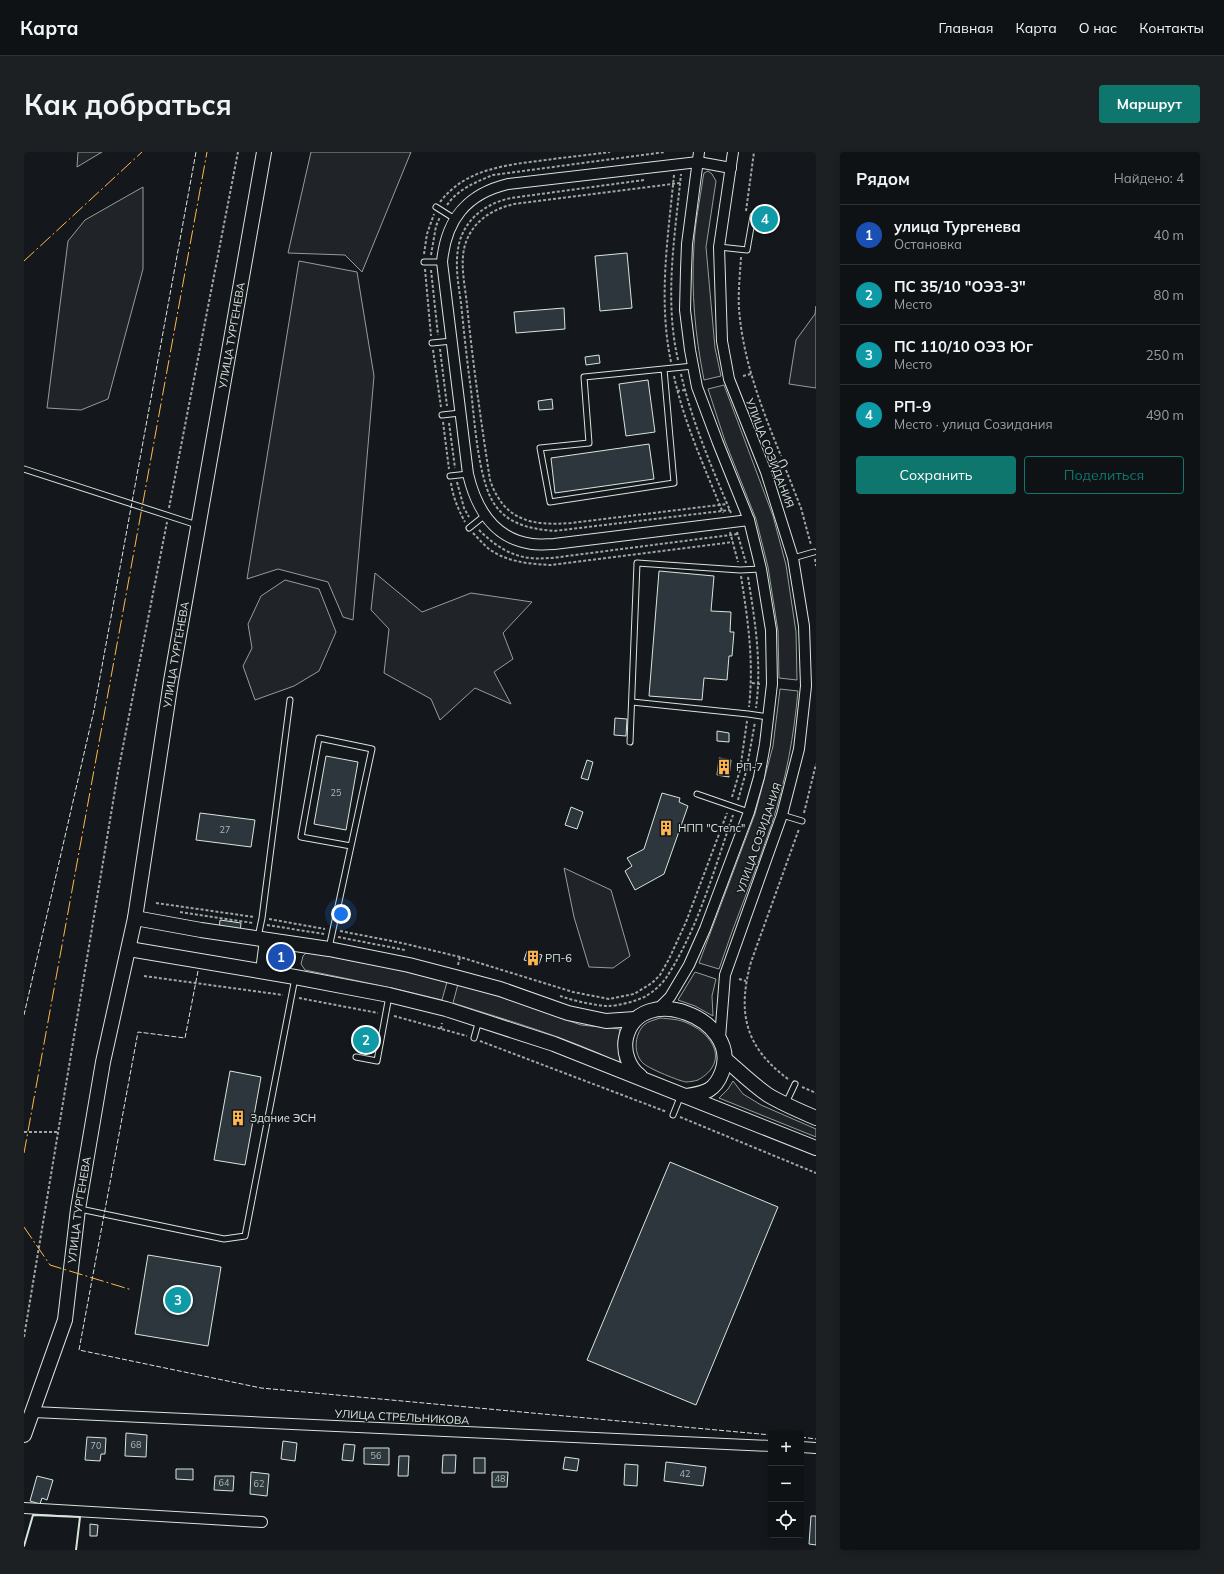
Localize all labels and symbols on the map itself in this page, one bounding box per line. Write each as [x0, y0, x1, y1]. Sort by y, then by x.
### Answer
pin: 4 [752, 204, 778, 234]
street label: УЛИЦА ТУРГЕНЕВА [215, 281, 248, 391]
street label: УЛИЦА СОЗИДАНИЯ [742, 395, 797, 510]
street label: УЛИЦА ТУРГЕНЕВА [160, 600, 192, 710]
building icon: РП-7 [715, 758, 733, 776]
place label: РП-7 [736, 760, 763, 774]
street label: УЛИЦА СОЗИДАНИЯ [733, 781, 785, 896]
house number: 25 [331, 787, 342, 798]
building icon: НПП "Стелс" [657, 819, 675, 837]
place label: НПП "Стелс" [678, 821, 745, 835]
house number: 27 [220, 824, 230, 835]
your location [331, 904, 351, 924]
pin: 1 [268, 942, 294, 972]
building icon: РП-6 [524, 949, 542, 967]
place label: РП-6 [545, 951, 572, 965]
pin: 2 [353, 1025, 379, 1055]
building icon: Здание ЭСН [229, 1109, 247, 1127]
place label: Здание ЭСН [250, 1111, 316, 1125]
street label: УЛИЦА ТУРГЕНЕВА [65, 1156, 94, 1265]
pin: 3 [165, 1285, 191, 1315]
street label: УЛИЦА СТРЕЛЬНИКОВА [333, 1406, 470, 1428]
house number: 68 [131, 1439, 141, 1450]
house number: 70 [91, 1440, 101, 1451]
house number: 56 [371, 1450, 381, 1461]
house number: 42 [680, 1468, 690, 1479]
house number: 48 [495, 1473, 505, 1484]
house number: 64 [219, 1477, 230, 1488]
house number: 62 [254, 1478, 264, 1489]

